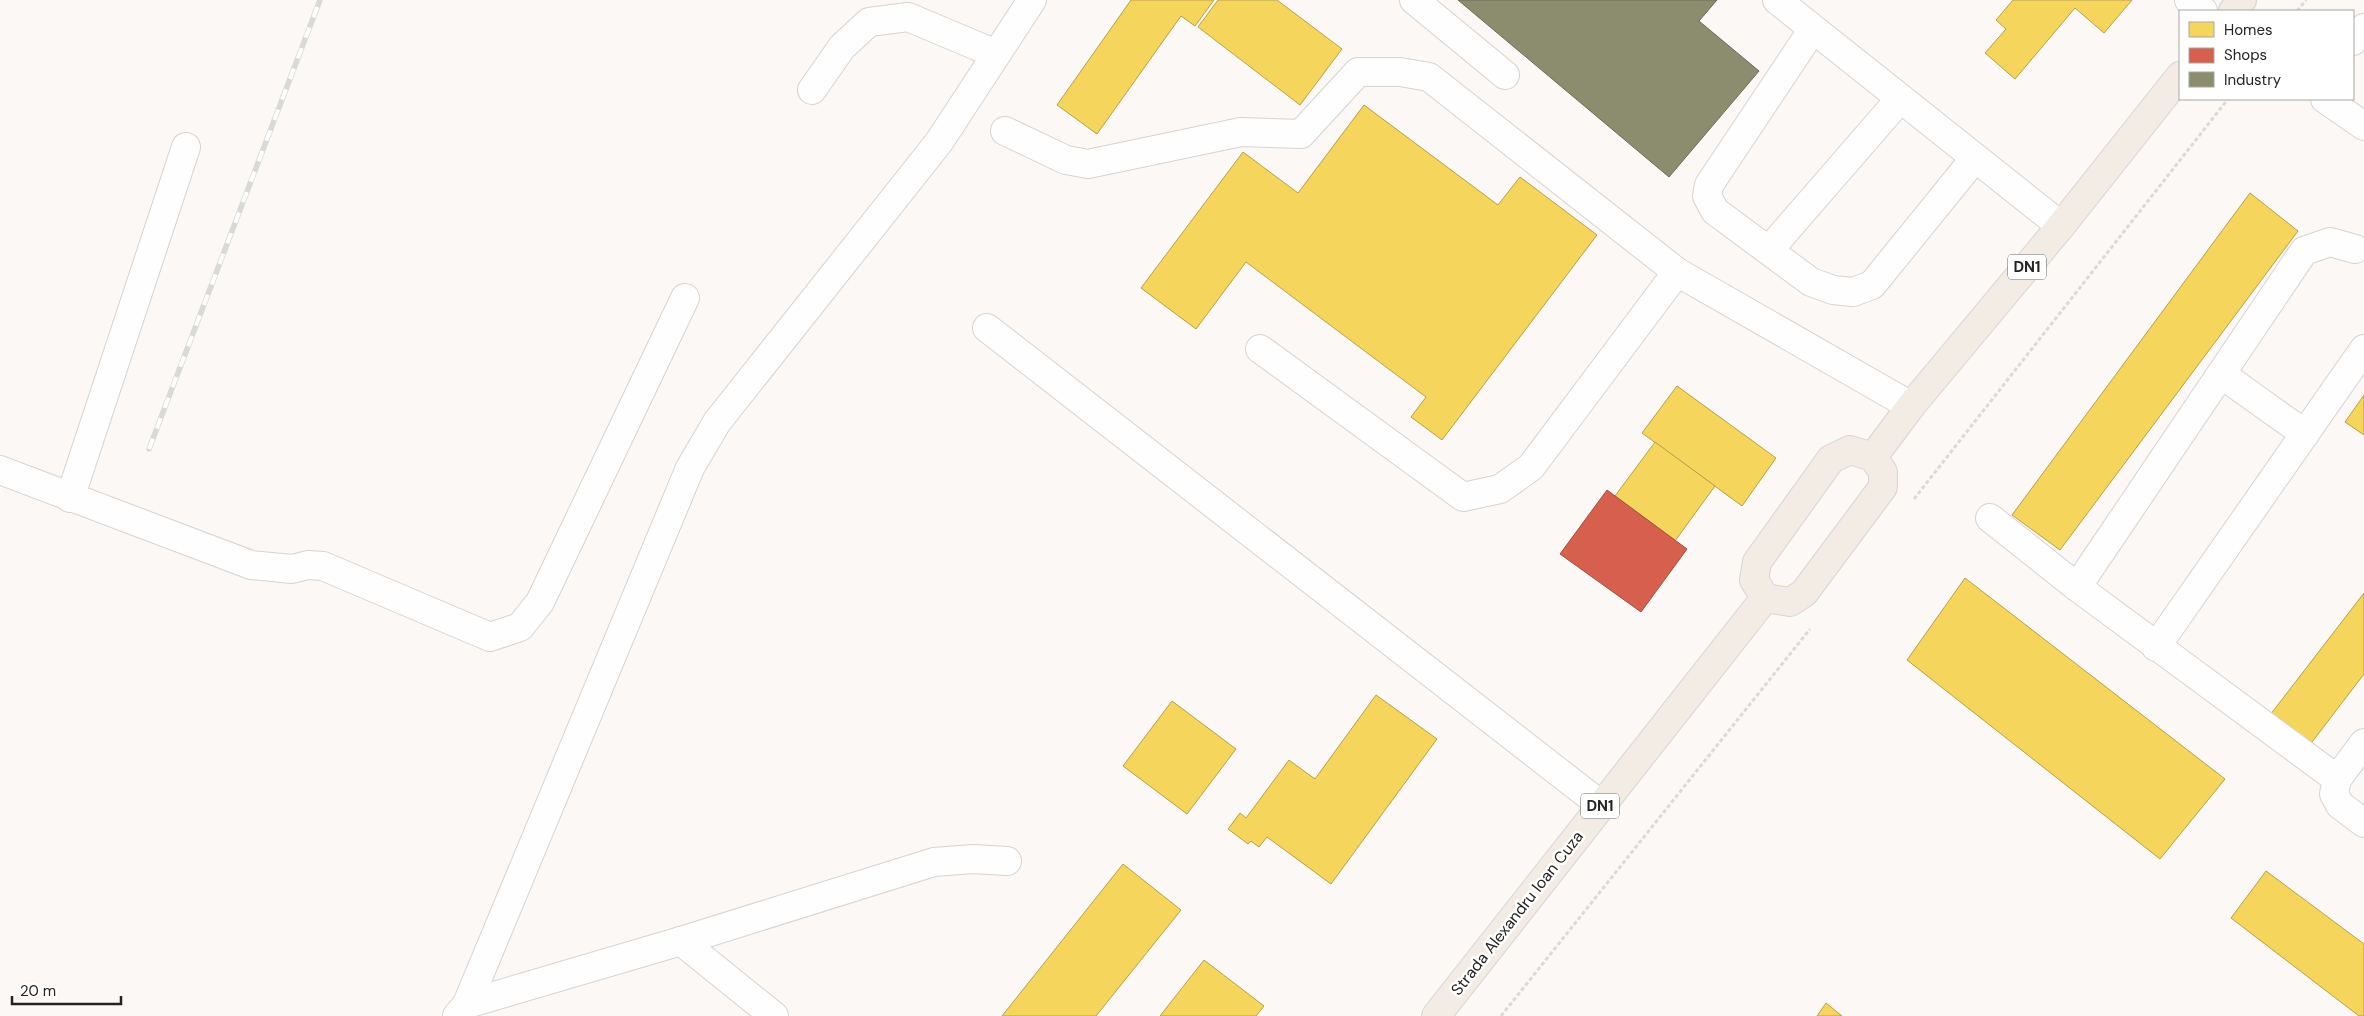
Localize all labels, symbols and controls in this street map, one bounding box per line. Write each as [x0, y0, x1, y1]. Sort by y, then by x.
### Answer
legend [2179, 10, 2354, 100]
text: Homes [2224, 20, 2273, 40]
text: Shops [2224, 45, 2267, 65]
text: Industry [2224, 70, 2282, 90]
road number: DN1 [2008, 254, 2046, 280]
road number: DN1 [1581, 794, 1619, 818]
street label: Strada Alexandru Ioan Cuza [1446, 826, 1588, 1000]
scale bar [12, 974, 121, 1006]
text: 20 m [20, 981, 56, 1001]

